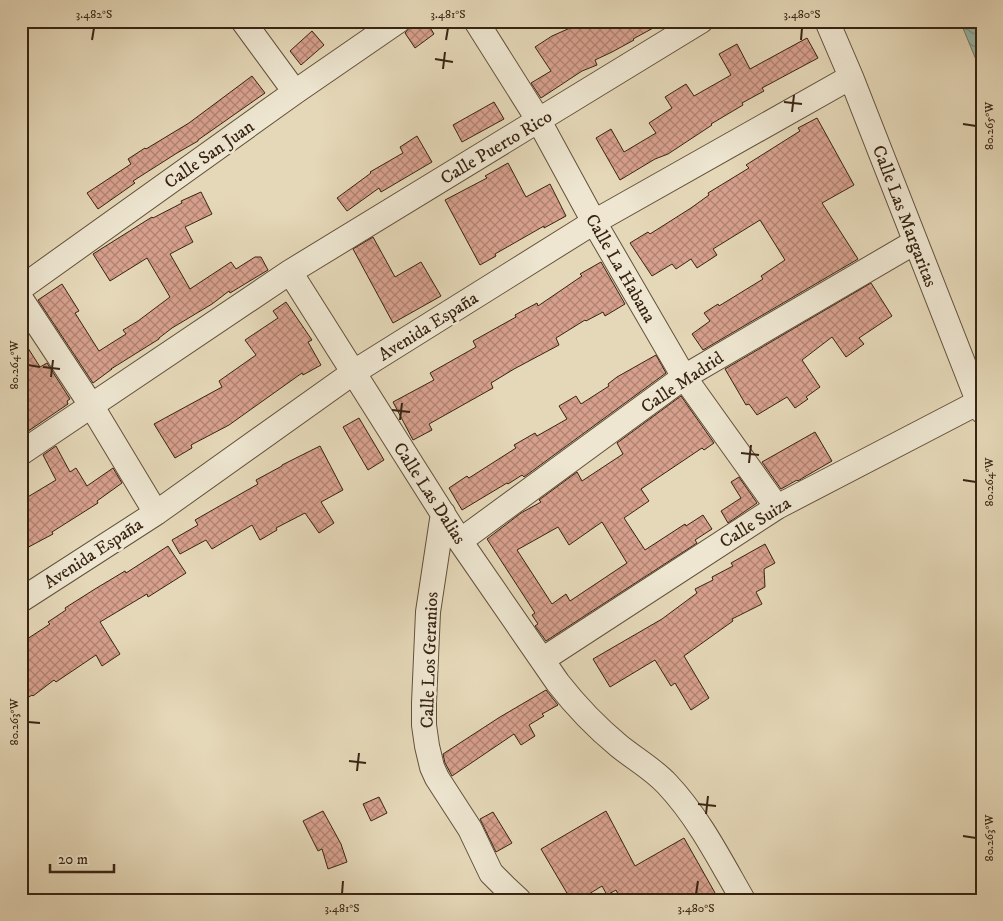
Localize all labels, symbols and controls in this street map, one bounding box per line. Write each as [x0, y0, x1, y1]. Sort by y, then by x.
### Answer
text: 3.482°S [76, 7, 112, 22]
text: 3.481°S [431, 7, 465, 22]
text: 3.480°S [784, 7, 820, 22]
text: 80.265°W [982, 101, 997, 150]
street label: Calle Puerto Rico [437, 106, 557, 190]
street label: Calle San Juan [160, 115, 259, 194]
street label: Calle Las Margaritas [867, 142, 941, 290]
street label: Calle La Habana [580, 210, 660, 327]
street label: Avenida España [375, 287, 483, 366]
text: 80.264°W [7, 339, 22, 390]
street label: Calle Madrid [637, 347, 728, 419]
street label: Calle Las Dalias [388, 439, 470, 549]
text: 80.264°W [982, 456, 997, 507]
street label: Calle Suiza [716, 492, 796, 553]
street label: Avenida España [40, 514, 147, 594]
street label: Calle Los Geranios [417, 591, 443, 729]
text: 80.263°W [7, 698, 22, 745]
text: 80.263°W [982, 814, 997, 861]
scale bar [50, 841, 114, 873]
text: 20 m [58, 850, 88, 869]
text: 3.481°S [325, 901, 359, 916]
text: 3.480°S [678, 901, 714, 916]

